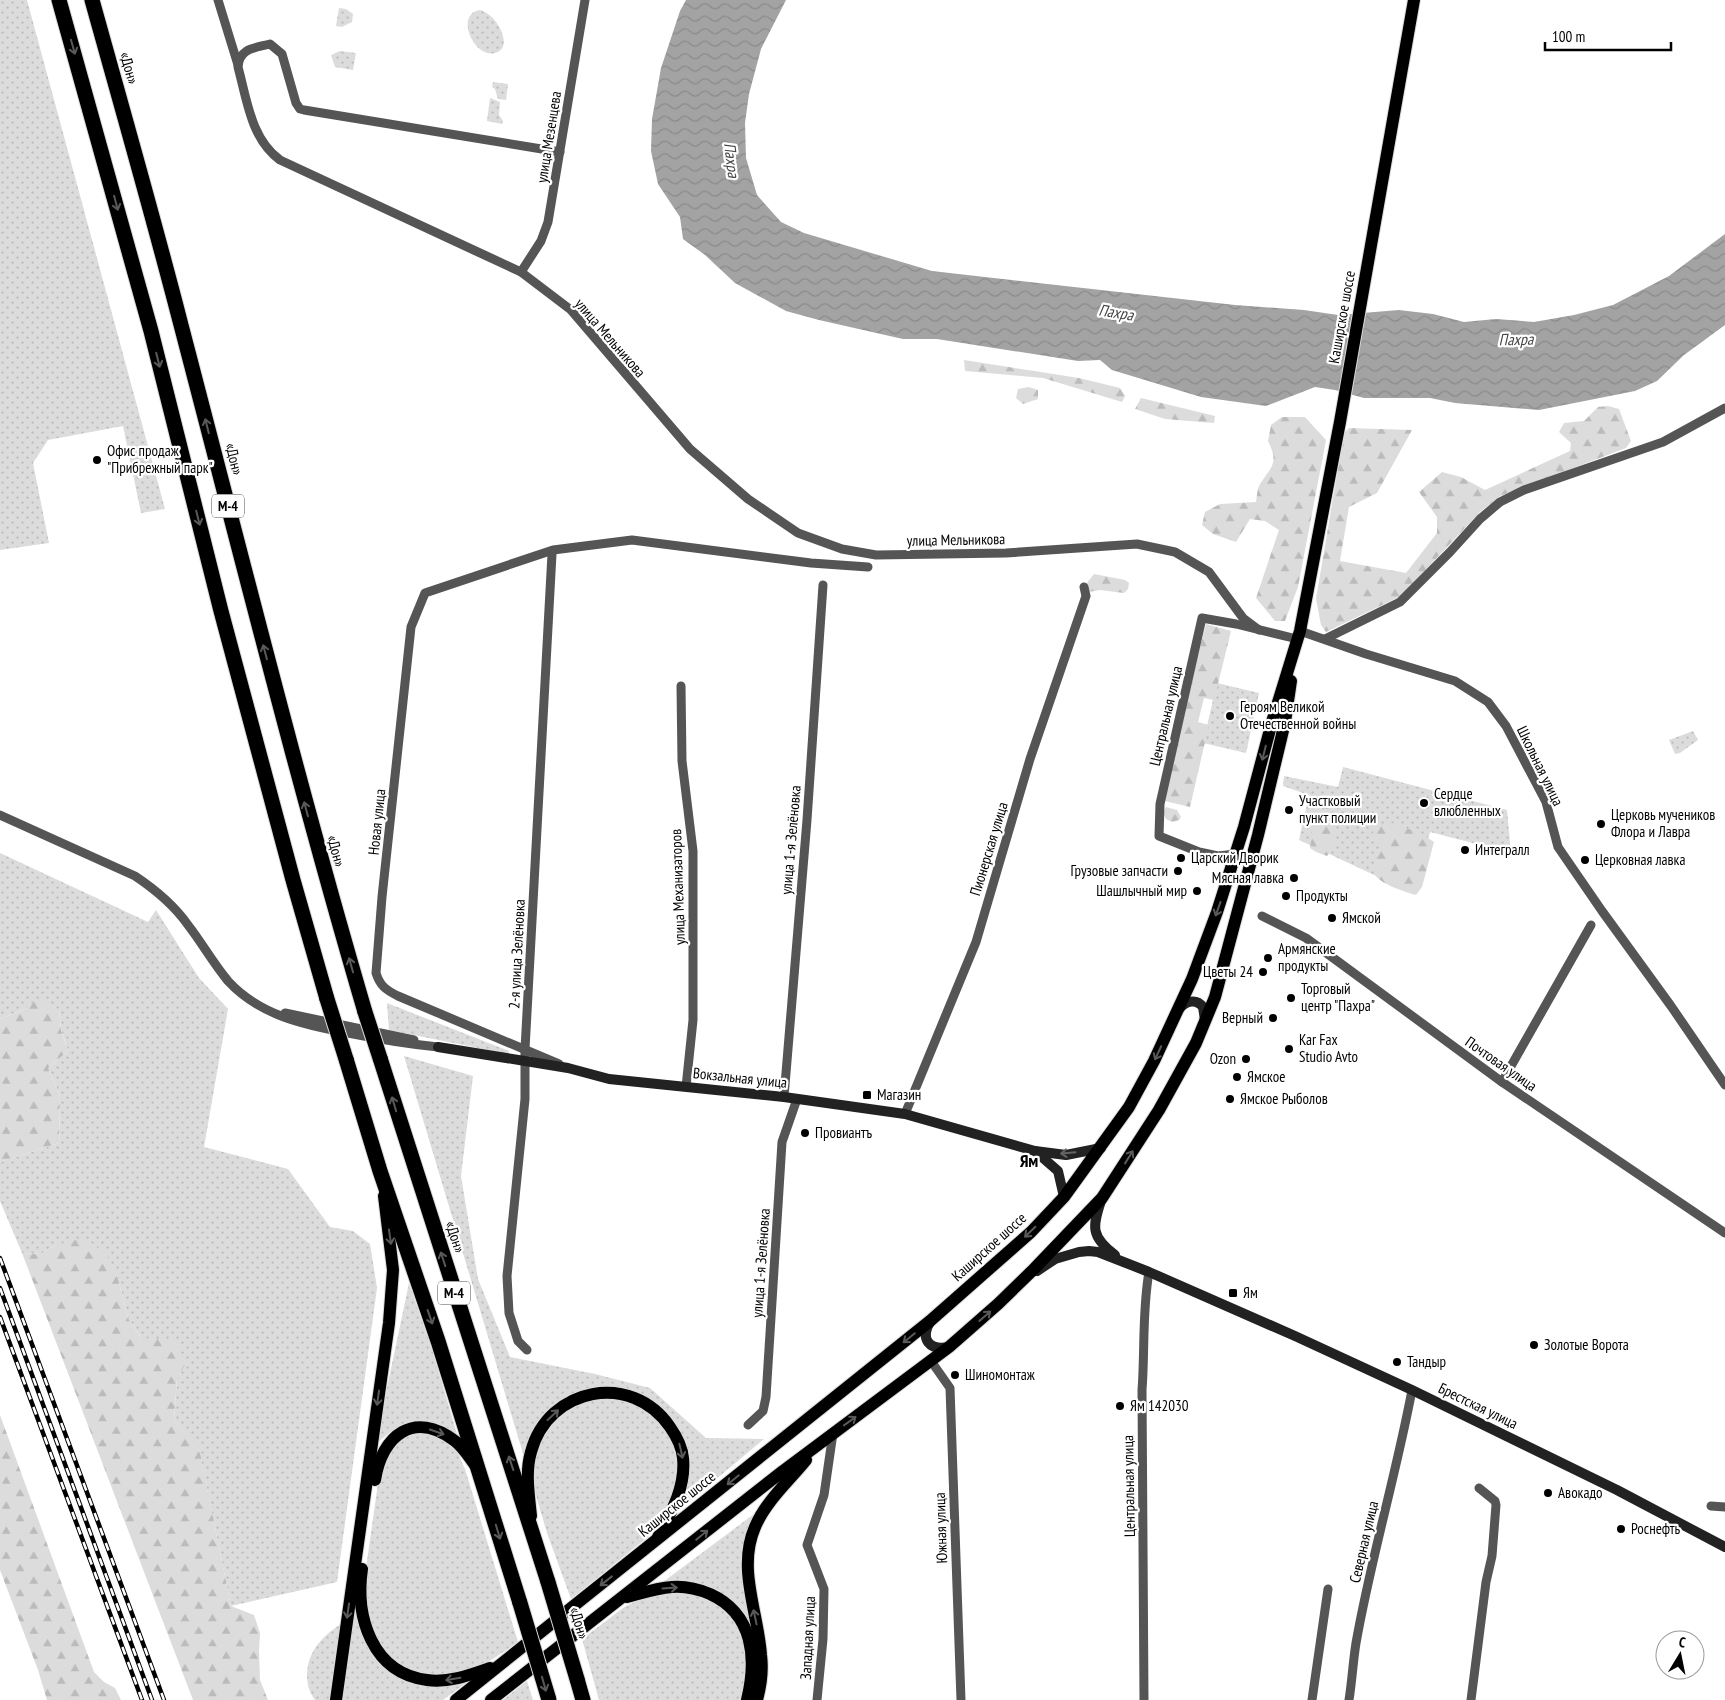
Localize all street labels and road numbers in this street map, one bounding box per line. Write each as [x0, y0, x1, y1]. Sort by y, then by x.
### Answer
street label: «Дон» [116, 50, 143, 86]
street label: улица Мезенцева [532, 90, 565, 184]
street label: Каширское шоссе [1324, 269, 1359, 365]
street label: улица Мельникова [571, 294, 650, 381]
street label: «Дон» [221, 441, 248, 477]
road number: М-4 [212, 494, 244, 518]
street label: улица Мельникова [907, 529, 1005, 550]
street label: Центральная улица [1145, 664, 1186, 768]
street label: Школьная улица [1513, 723, 1568, 809]
street label: улица 1-я Зелёновка [776, 785, 805, 895]
street label: Новая улица [364, 788, 389, 856]
street label: Пионерская улица [965, 800, 1012, 898]
street label: улица Механизаторов [666, 829, 689, 945]
street label: «Дон» [323, 833, 350, 869]
street label: 2-я улица Зелёновка [504, 899, 529, 1009]
street label: Почтовая улица [1462, 1032, 1541, 1095]
street label: Вокзальная улица [692, 1063, 788, 1092]
street label: улица 1-я Зелёновка [747, 1208, 774, 1318]
street label: Каширское шоссе [947, 1208, 1030, 1285]
street label: «Дон» [441, 1218, 470, 1255]
road number: М-4 [438, 1282, 470, 1305]
street label: Брестская улица [1435, 1378, 1521, 1433]
street label: Центральная улица [1118, 1435, 1139, 1537]
street label: Каширское шоссе [634, 1467, 719, 1541]
street label: Южная улица [930, 1492, 951, 1564]
street label: Северная улица [1345, 1499, 1382, 1585]
street label: Западная улица [796, 1596, 819, 1680]
street label: «Дон» [566, 1605, 593, 1641]

